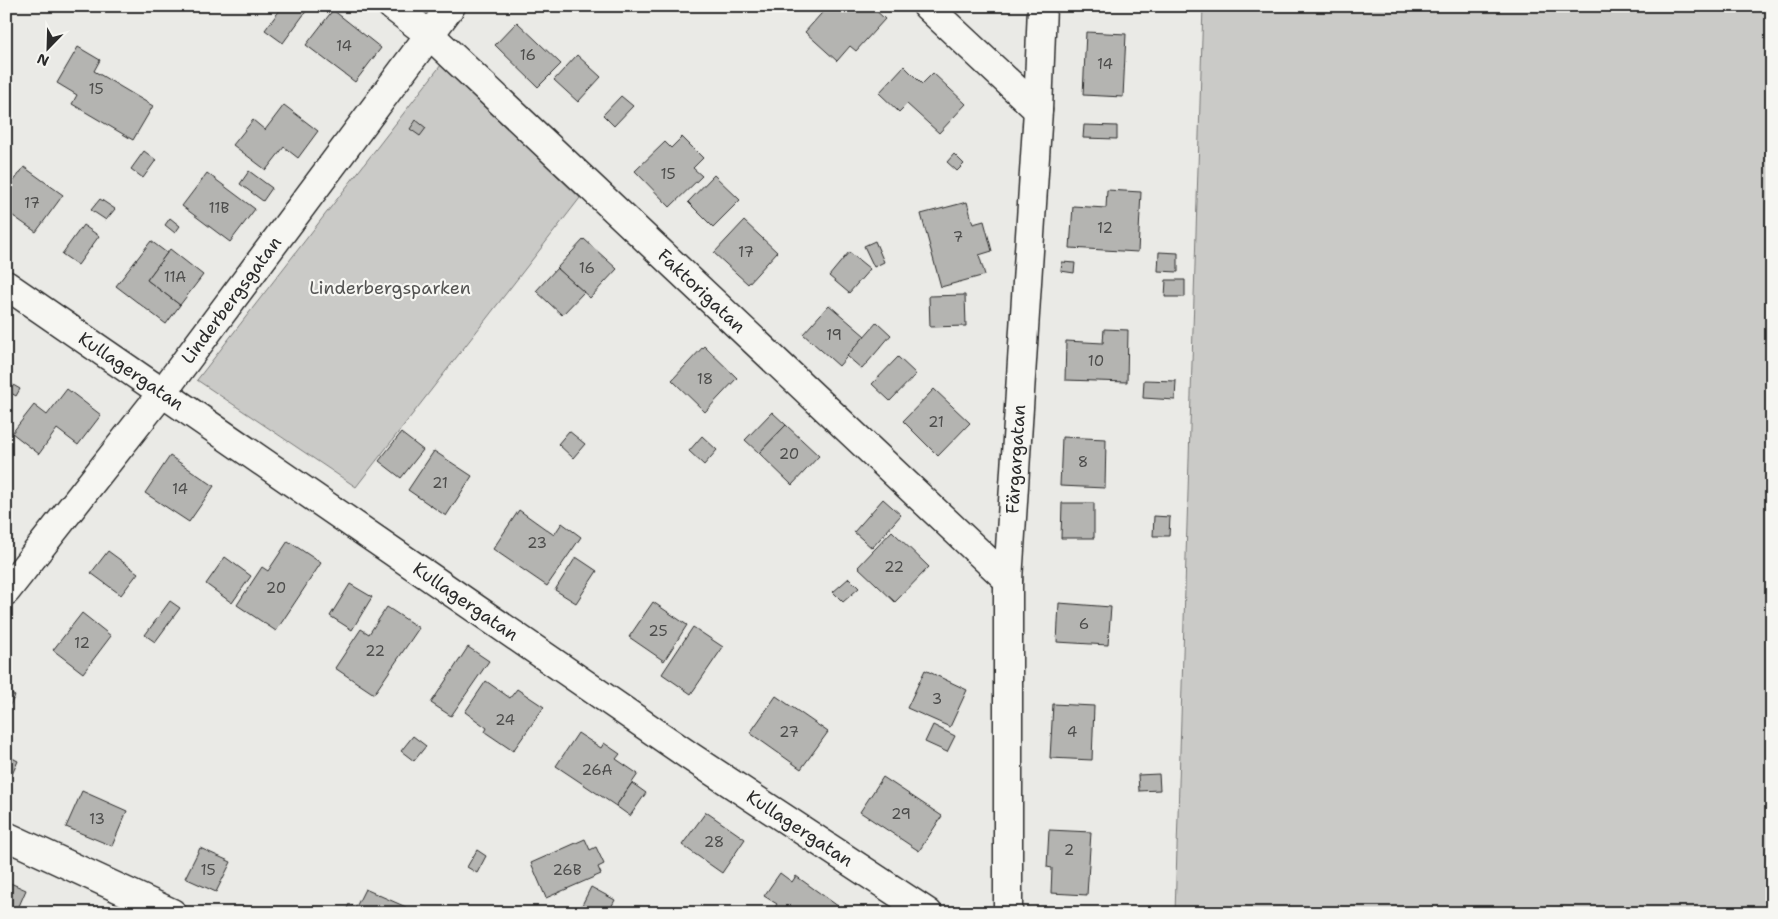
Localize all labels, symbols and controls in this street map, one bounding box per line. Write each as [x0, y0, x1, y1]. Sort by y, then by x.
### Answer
north arrow [22, 22, 72, 72]
house number: 14 [336, 36, 352, 56]
house number: 16 [520, 45, 536, 65]
text: N [34, 50, 52, 70]
house number: 14 [1097, 54, 1113, 74]
house number: 15 [88, 79, 104, 99]
house number: 15 [660, 164, 676, 184]
house number: 17 [24, 193, 40, 213]
house number: 11B [209, 198, 230, 218]
house number: 12 [1097, 218, 1113, 238]
house number: 7 [953, 227, 963, 247]
street label: Linderbergsgatan [176, 231, 287, 369]
house number: 17 [738, 242, 754, 262]
street label: Faktorigatan [652, 244, 751, 338]
house number: 16 [579, 258, 595, 278]
house number: 11A [164, 267, 186, 287]
park label: Linderbergsparken [309, 276, 471, 300]
house number: 19 [826, 325, 842, 345]
street label: Kullagergatan [74, 326, 189, 416]
house number: 10 [1088, 351, 1104, 371]
house number: 18 [697, 369, 713, 389]
street label: Färgargatan [1000, 404, 1031, 515]
house number: 21 [928, 412, 944, 432]
house number: 20 [779, 444, 799, 464]
house number: 8 [1078, 452, 1088, 472]
house number: 21 [432, 473, 448, 493]
house number: 14 [172, 479, 188, 499]
house number: 23 [527, 533, 547, 553]
street label: Kullagergatan [408, 557, 523, 646]
house number: 22 [884, 557, 904, 577]
house number: 20 [266, 578, 286, 598]
house number: 6 [1079, 614, 1089, 634]
house number: 25 [648, 621, 668, 641]
house number: 12 [74, 633, 90, 653]
house number: 22 [365, 641, 385, 661]
house number: 3 [932, 689, 942, 709]
house number: 24 [495, 710, 515, 730]
house number: 27 [779, 722, 799, 742]
house number: 4 [1067, 722, 1077, 742]
house number: 26A [582, 760, 613, 780]
street label: Kullagergatan [742, 785, 858, 872]
house number: 29 [891, 804, 911, 824]
house number: 13 [89, 809, 105, 829]
house number: 28 [704, 832, 724, 852]
house number: 2 [1064, 840, 1074, 860]
house number: 15 [200, 860, 216, 880]
house number: 26B [552, 860, 582, 880]

